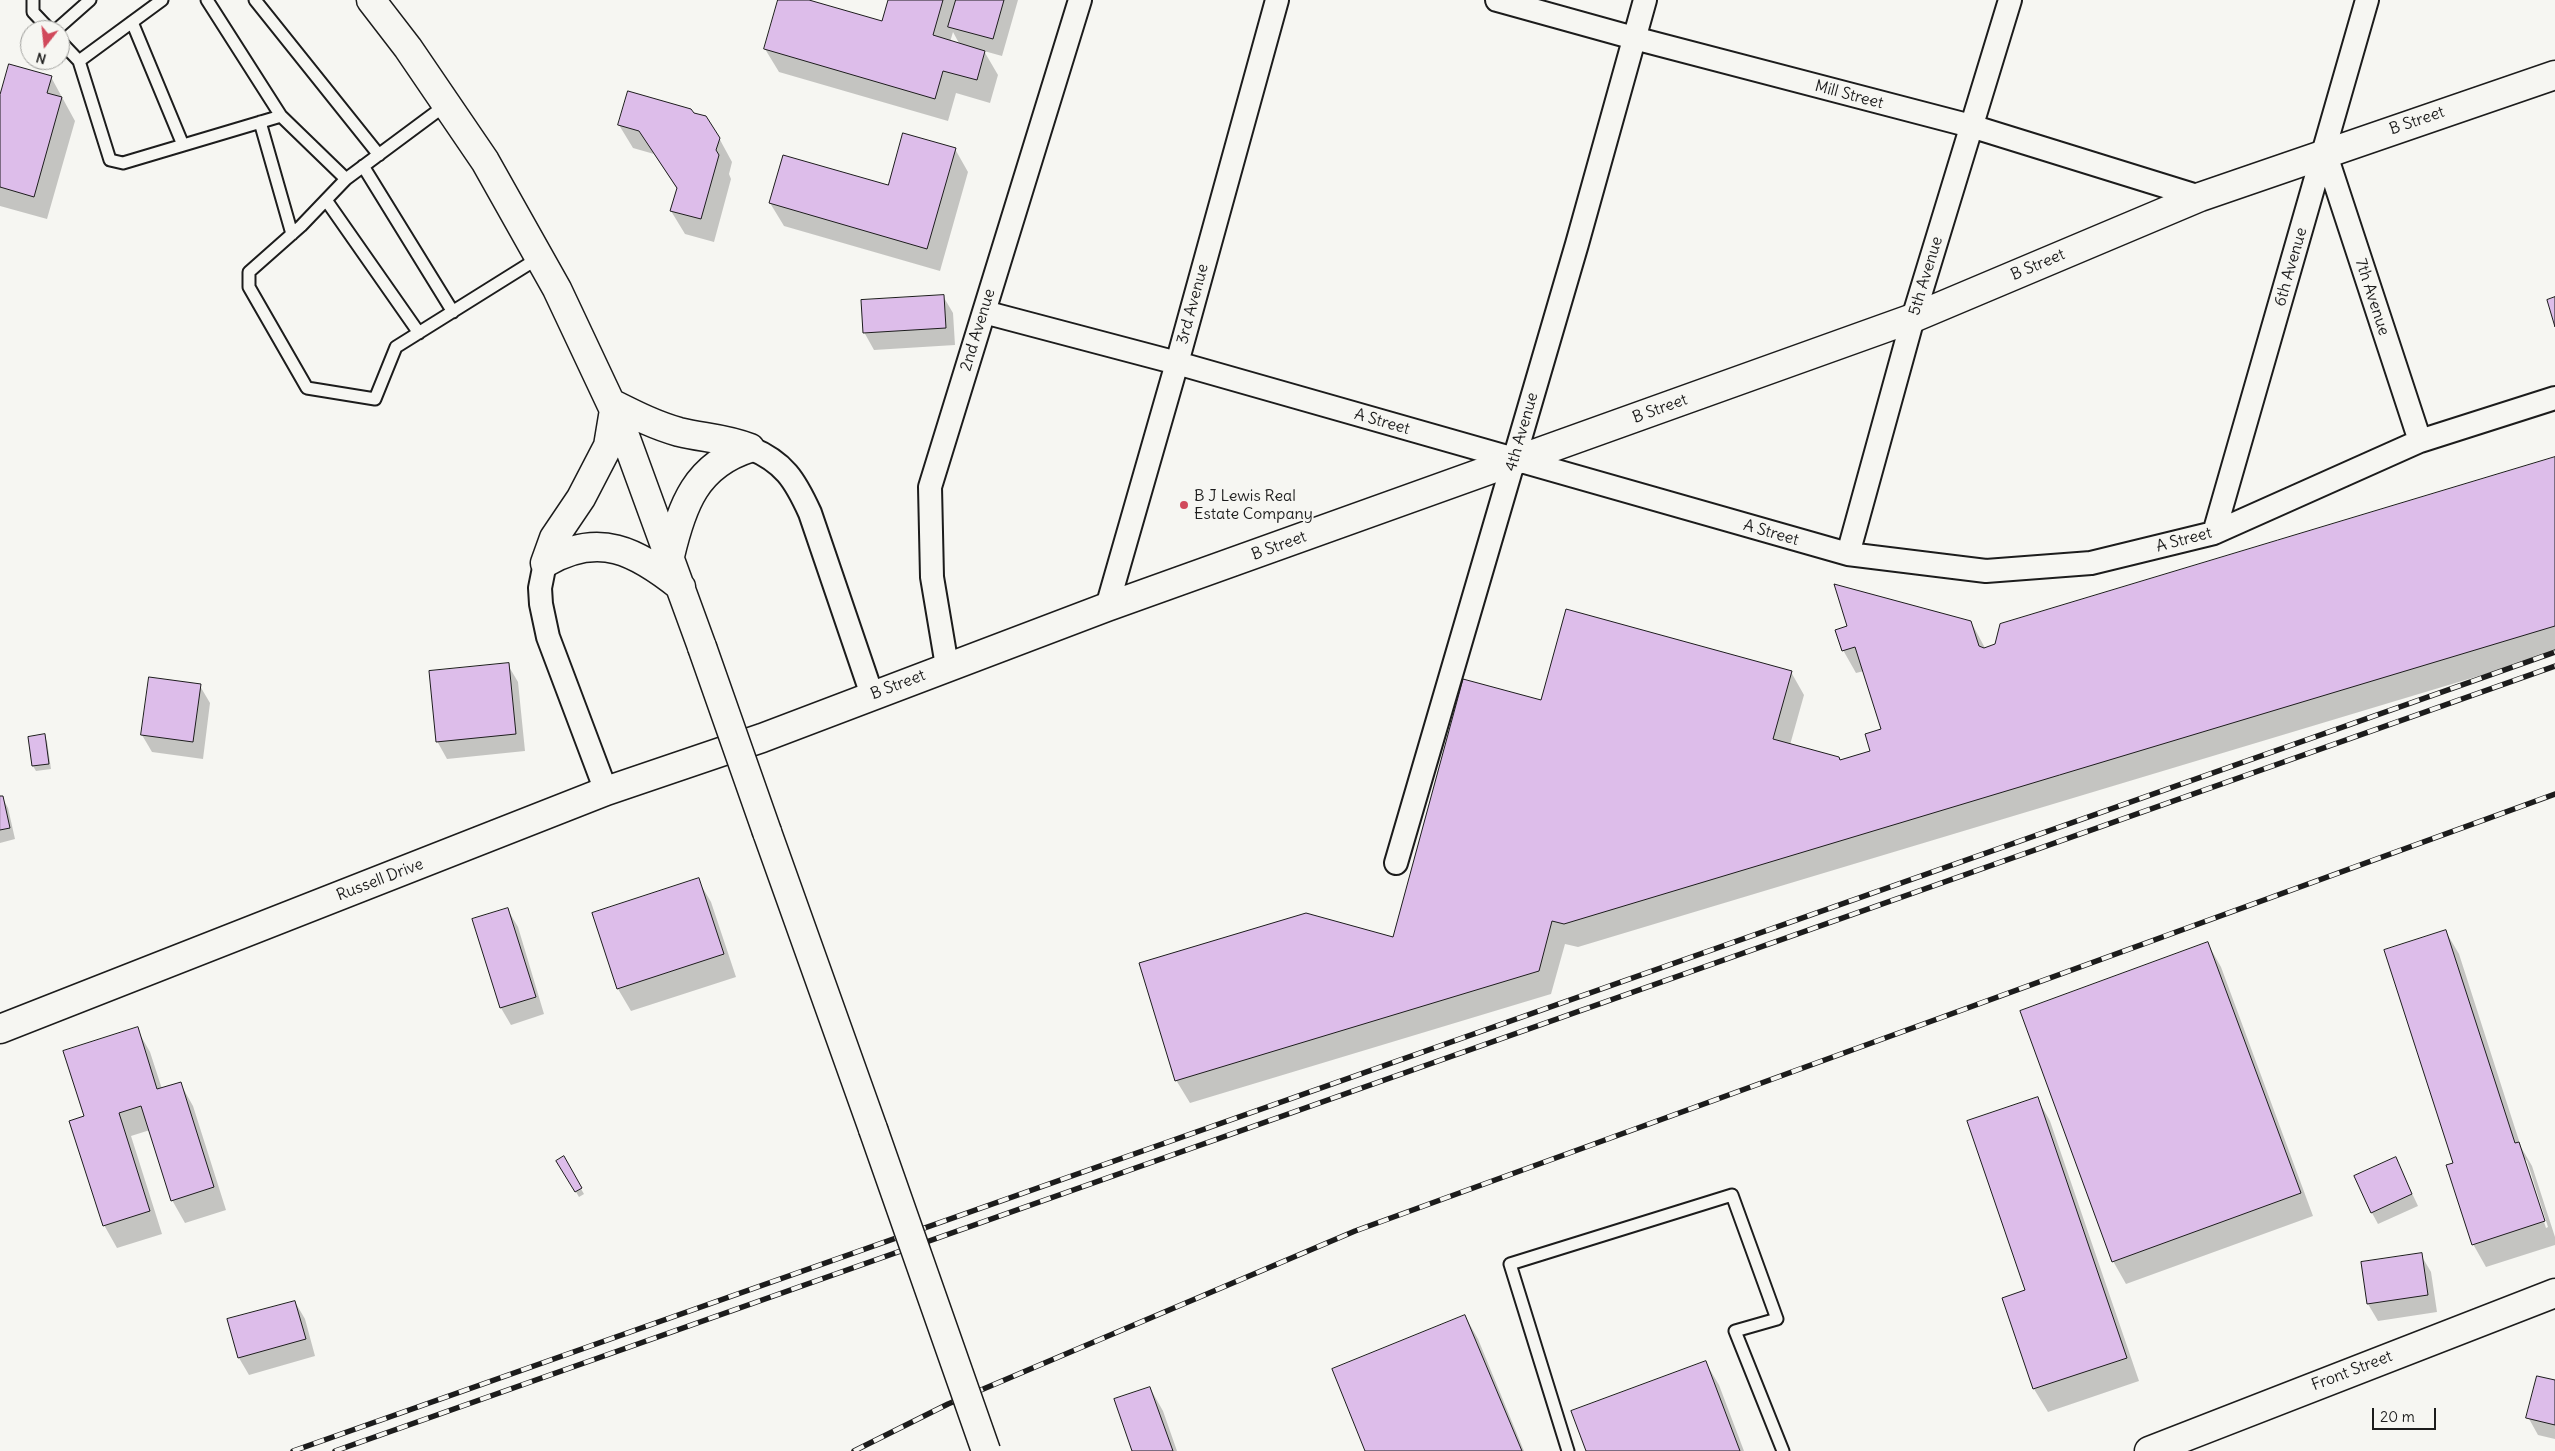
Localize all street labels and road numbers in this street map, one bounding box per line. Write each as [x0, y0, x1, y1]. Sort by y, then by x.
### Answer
street label: Mill Street [1813, 77, 1885, 113]
street label: B Street [2387, 103, 2447, 139]
street label: 6th Avenue [2271, 225, 2311, 309]
street label: 5th Avenue [1905, 234, 1947, 318]
street label: B Street [2008, 245, 2068, 285]
street label: 7th Avenue [2351, 256, 2393, 338]
street label: 3rd Avenue [1173, 262, 1213, 346]
street label: 2nd Avenue [956, 287, 1000, 373]
street label: 4th Avenue [1502, 390, 1542, 474]
street label: B Street [1630, 390, 1690, 428]
street label: A Street [1352, 405, 1412, 439]
street label: A Street [1741, 516, 1801, 550]
street label: A Street [2154, 523, 2214, 557]
street label: B Street [1249, 527, 1309, 565]
street label: B Street [868, 666, 928, 704]
street label: Russell Drive [334, 855, 426, 905]
street label: Front Street [2309, 1347, 2395, 1395]

